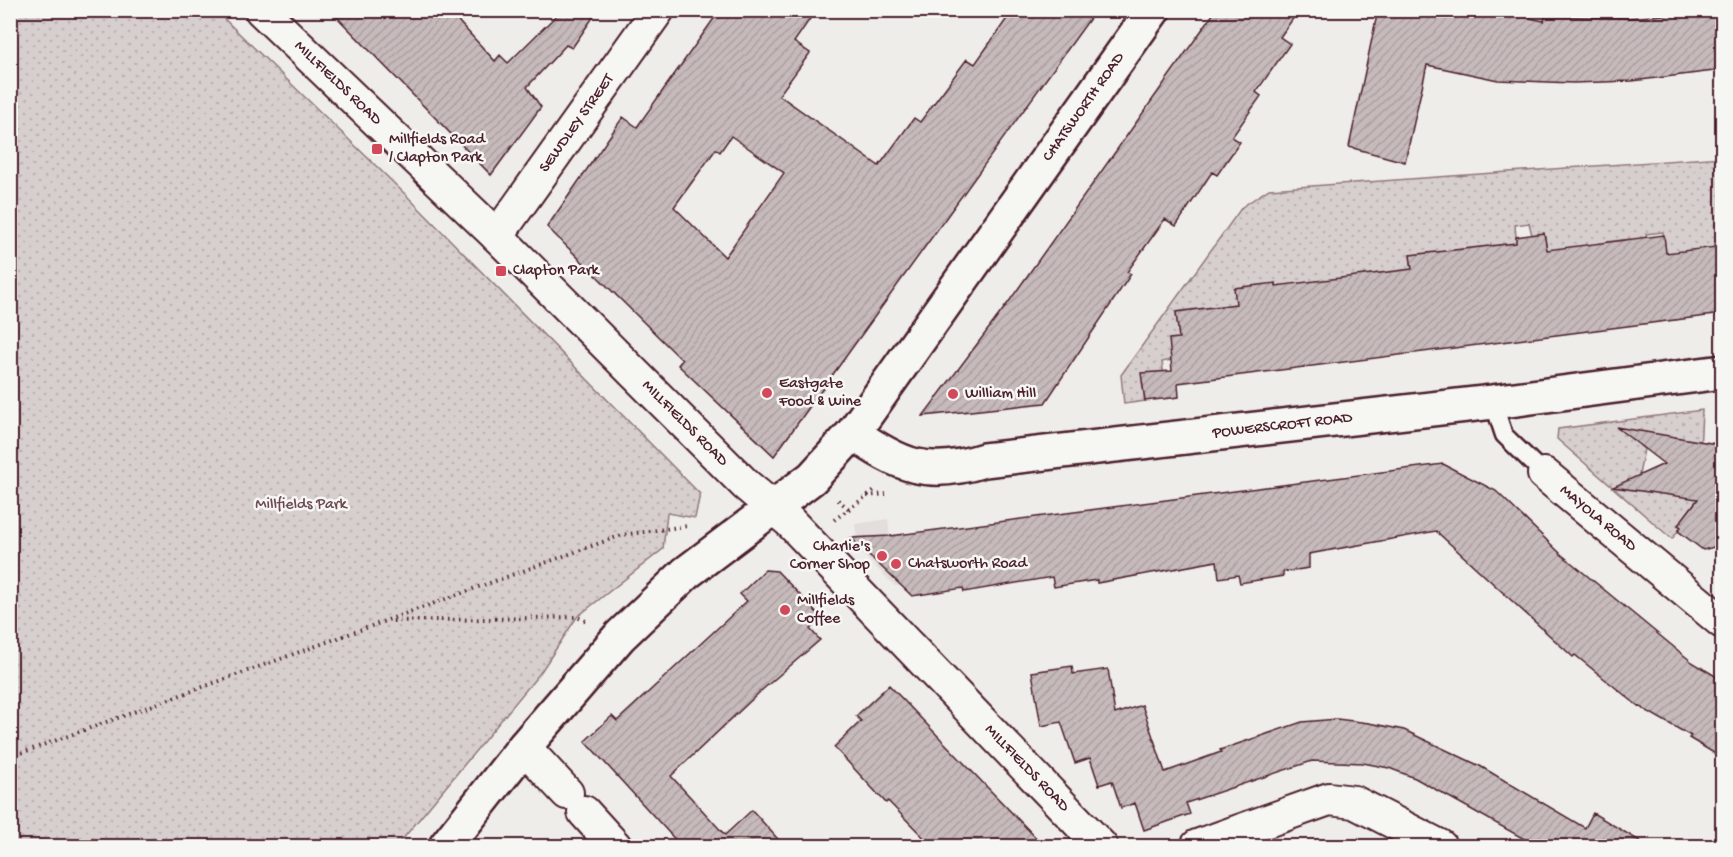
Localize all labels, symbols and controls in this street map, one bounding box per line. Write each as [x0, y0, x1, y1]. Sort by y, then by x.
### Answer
street label: MILLFIELDS ROAD [290, 37, 386, 130]
street label: CHATSWORTH ROAD [1039, 49, 1130, 166]
street label: SEWDLEY STREET [536, 70, 619, 177]
place label: Millfields Road / Clapton Park [389, 131, 486, 168]
marker: Millfields Road / Clapton Park [370, 142, 384, 156]
place label: Clapton Park [513, 262, 601, 281]
marker: Clapton Park [494, 264, 508, 278]
place label: Eastgate Food & Wine [778, 375, 862, 412]
street label: MILLFIELDS ROAD [637, 376, 732, 471]
place label: William Hill [965, 385, 1036, 404]
marker: Eastgate Food & Wine [760, 386, 774, 400]
marker: William Hill [946, 387, 960, 401]
street label: POWERSCROFT ROAD [1211, 409, 1354, 443]
street label: MAYOLA ROAD [1555, 481, 1641, 557]
park label: Millfields Park [255, 496, 349, 515]
place label: Charlie's Corner Shop [790, 538, 871, 575]
marker: Charlie's Corner Shop [875, 549, 889, 563]
place label: Chatsworth Road [908, 555, 1028, 574]
marker: Chatsworth Road [889, 557, 903, 571]
place label: Millfields Coffee [797, 592, 855, 629]
marker: Millfields Coffee [778, 603, 792, 617]
street label: MILLFIELDS ROAD [980, 721, 1073, 817]

